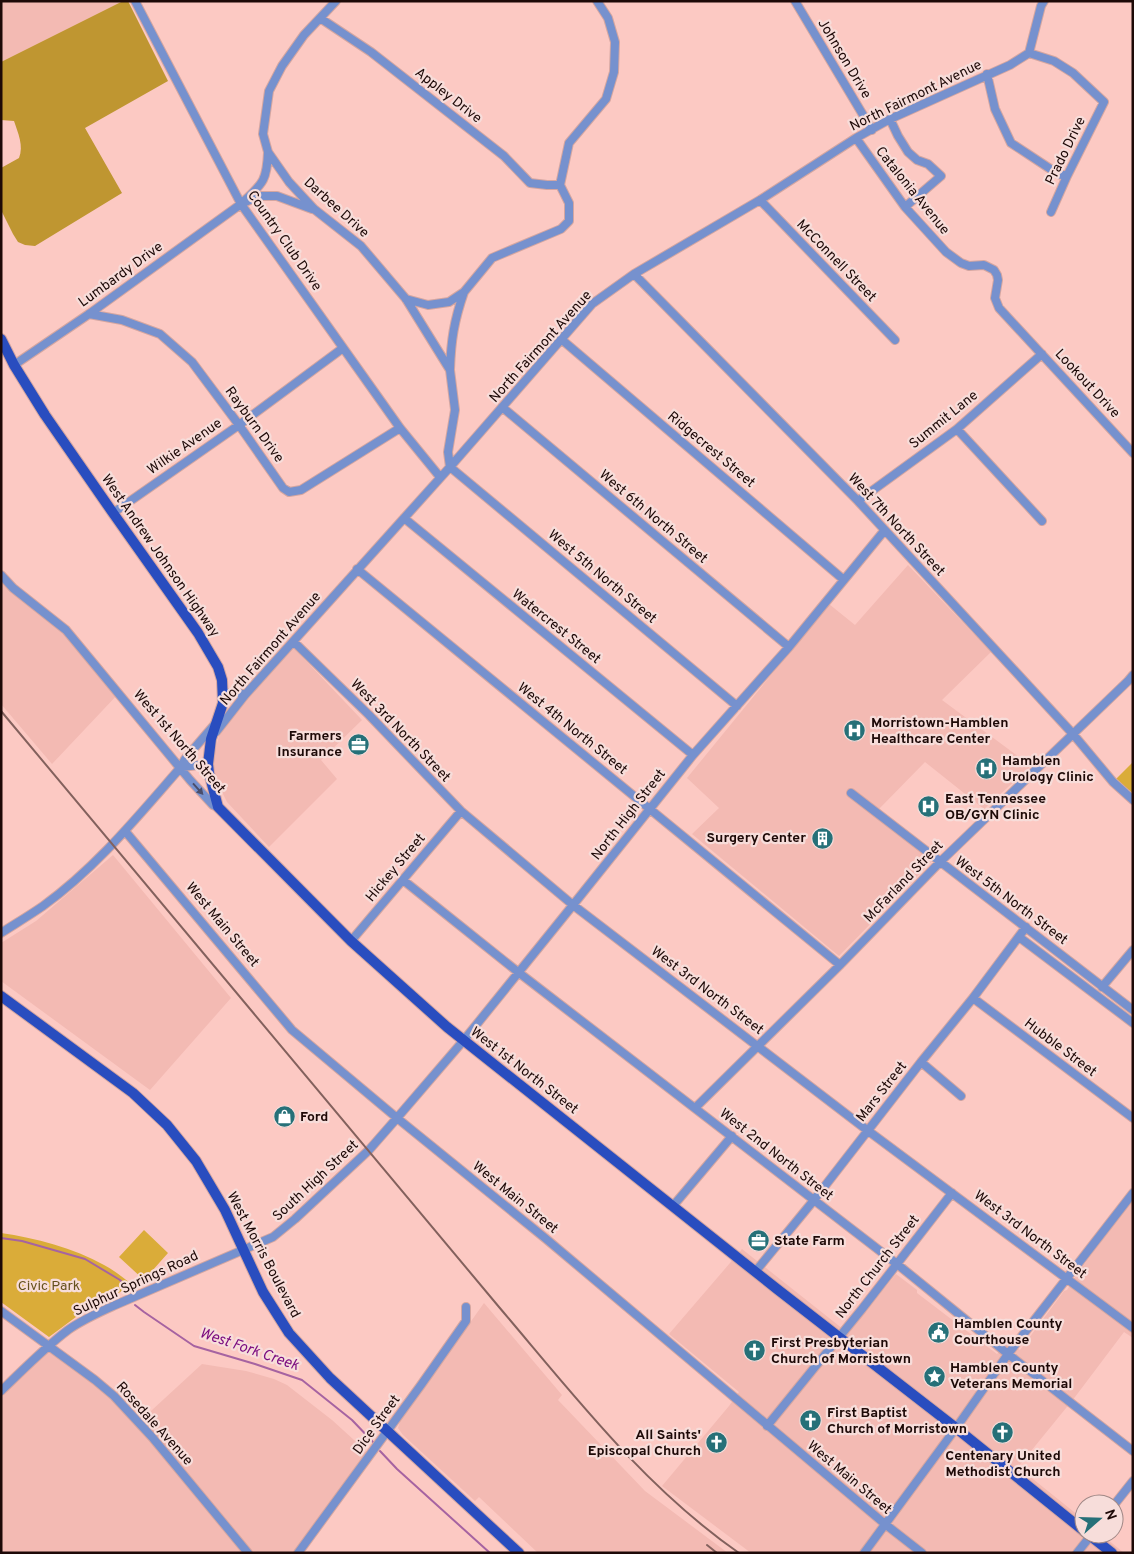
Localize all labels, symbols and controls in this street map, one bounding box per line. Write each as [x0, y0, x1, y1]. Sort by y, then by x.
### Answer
street label: Johnson Drive [814, 16, 874, 102]
street label: North Fairmont Avenue [847, 57, 985, 135]
street label: Appley Drive [411, 65, 485, 127]
street label: Prado Drive [1042, 114, 1090, 188]
street label: Catalonia Avenue [871, 143, 953, 239]
street label: Darbee Drive [300, 174, 372, 242]
street label: Country Club Drive [243, 188, 325, 294]
street label: McConnell Street [792, 216, 880, 306]
street label: Lumbardy Drive [76, 239, 166, 311]
street label: North Fairmont Avenue [486, 287, 596, 407]
street label: Lookout Drive [1051, 346, 1123, 422]
street label: Rayburn Drive [221, 384, 287, 466]
street label: Summit Lane [906, 387, 982, 453]
street label: Ridgecrest Street [664, 408, 758, 492]
street label: Wilkie Avenue [144, 415, 226, 479]
street label: West 6th North Street [595, 467, 711, 567]
street label: West 7th North Street [844, 470, 948, 580]
street label: West Andrew Johnson Highway [97, 471, 223, 641]
street label: West 5th North Street [544, 527, 660, 627]
street label: Watercrest Street [508, 586, 604, 668]
street label: North Fairmont Avenue [217, 589, 325, 709]
street label: West 3rd North Street [346, 676, 454, 786]
street label: West 4th North Street [513, 679, 631, 779]
street label: West 1st North Street [129, 687, 229, 797]
place label: Morristown-Hamblen Healthcare Center [871, 715, 1008, 748]
hospital icon: Morristown-Hamblen Healthcare Center [843, 719, 867, 743]
place label: Farmers Insurance [277, 728, 342, 761]
office icon: Farmers Insurance [346, 732, 370, 756]
place label: Hamblen Urology Clinic [1002, 753, 1094, 786]
hospital icon: Hamblen Urology Clinic [974, 757, 998, 781]
street label: North High Street [588, 766, 670, 864]
one-way arrow [192, 782, 204, 794]
place label: East Tennessee OB/GYN Clinic [945, 791, 1046, 824]
hospital icon: East Tennessee OB/GYN Clinic [917, 795, 941, 819]
building icon: Surgery Center [810, 826, 834, 850]
street label: Hickey Street [363, 830, 429, 906]
place label: Surgery Center [707, 830, 806, 847]
street label: McFarland Street [861, 838, 947, 926]
street label: West 5th North Street [951, 853, 1071, 949]
street label: West Main Street [182, 879, 262, 971]
street label: West 3rd North Street [647, 943, 767, 1039]
street label: Hubble Street [1020, 1015, 1100, 1081]
street label: West 1st North Street [467, 1024, 581, 1118]
street label: Mars Street [853, 1058, 911, 1126]
shop icon: Ford [272, 1105, 296, 1129]
street label: West 2nd North Street [716, 1105, 836, 1205]
place label: Ford [300, 1109, 328, 1126]
street label: South High Street [270, 1137, 362, 1225]
street label: West Main Street [469, 1158, 561, 1238]
street label: West 3rd North Street [970, 1187, 1090, 1283]
street label: West Morris Boulevard [223, 1189, 303, 1321]
street label: North Church Street [832, 1212, 924, 1322]
office icon: State Farm [746, 1229, 770, 1253]
place label: State Farm [774, 1233, 845, 1250]
street label: Sulphur Springs Road [71, 1248, 201, 1320]
park label: Civic Park [18, 1278, 80, 1295]
place label: Hamblen County Courthouse [954, 1316, 1062, 1349]
public building icon: Hamblen County Courthouse [926, 1320, 950, 1344]
water label: West Fork Creek [197, 1324, 302, 1376]
place label: First Presbyterian Church of Morristown [771, 1335, 911, 1368]
church icon: First Presbyterian Church of Morristown [743, 1339, 767, 1363]
place label: Hamblen County Veterans Memorial [950, 1360, 1072, 1393]
place icon: Hamblen County Veterans Memorial [922, 1364, 946, 1388]
street label: Rosedale Avenue [112, 1379, 196, 1469]
street label: Dice Street [350, 1392, 404, 1458]
place label: First Baptist Church of Morristown [827, 1405, 967, 1438]
church icon: First Baptist Church of Morristown [799, 1409, 823, 1433]
church icon: Centenary United Methodist Church [991, 1421, 1015, 1445]
place label: All Saints' Episcopal Church [588, 1427, 701, 1460]
church icon: All Saints' Episcopal Church [705, 1431, 729, 1455]
street label: West Main Street [803, 1438, 895, 1518]
place label: Centenary United Methodist Church [945, 1448, 1061, 1481]
north arrow [1074, 1494, 1124, 1544]
text: N [1100, 1507, 1120, 1523]

